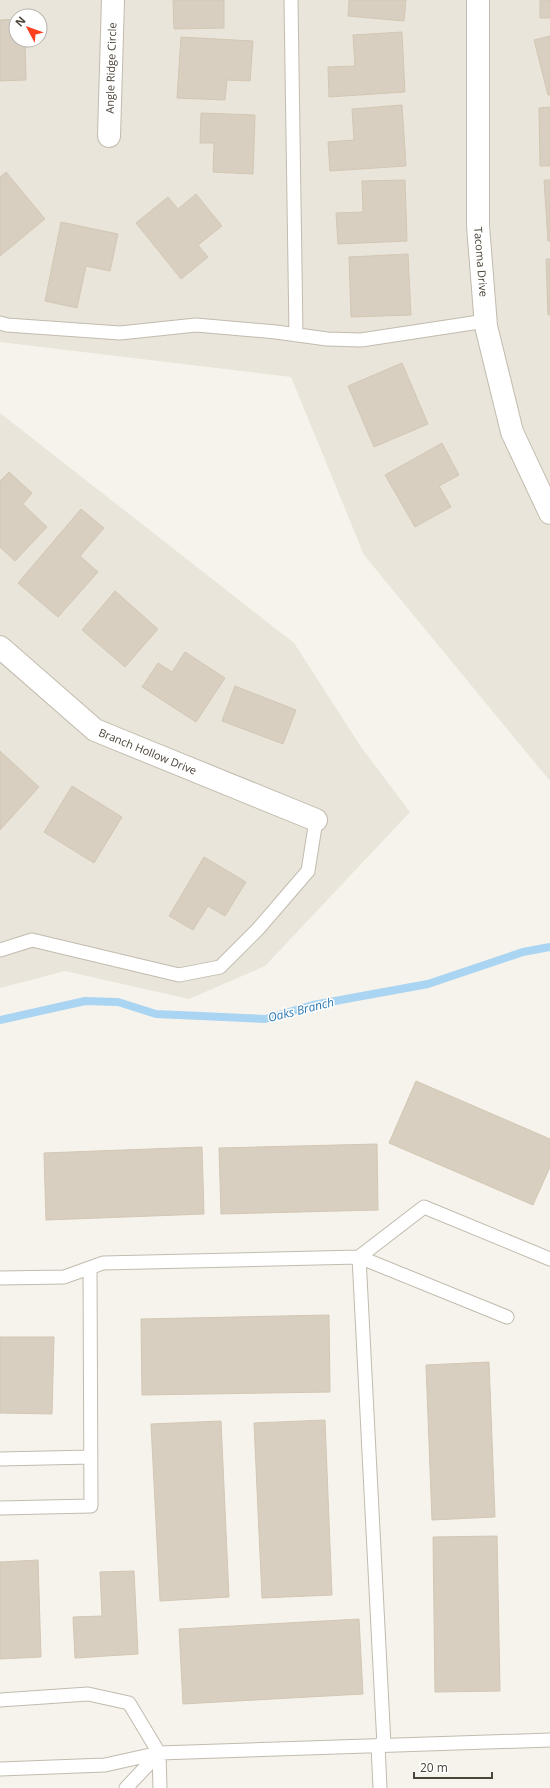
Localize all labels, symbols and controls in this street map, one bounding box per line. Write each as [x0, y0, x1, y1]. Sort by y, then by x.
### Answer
north arrow [8, 8, 48, 48]
text: N [11, 13, 29, 29]
street label: Angle Ridge Circle [102, 22, 119, 114]
street label: Tacoma Drive [471, 226, 492, 297]
street label: Branch Hollow Drive [97, 724, 199, 778]
water label: Oaks Branch [266, 993, 336, 1026]
scale bar [414, 1754, 492, 1780]
text: 20 m [420, 1759, 448, 1776]

